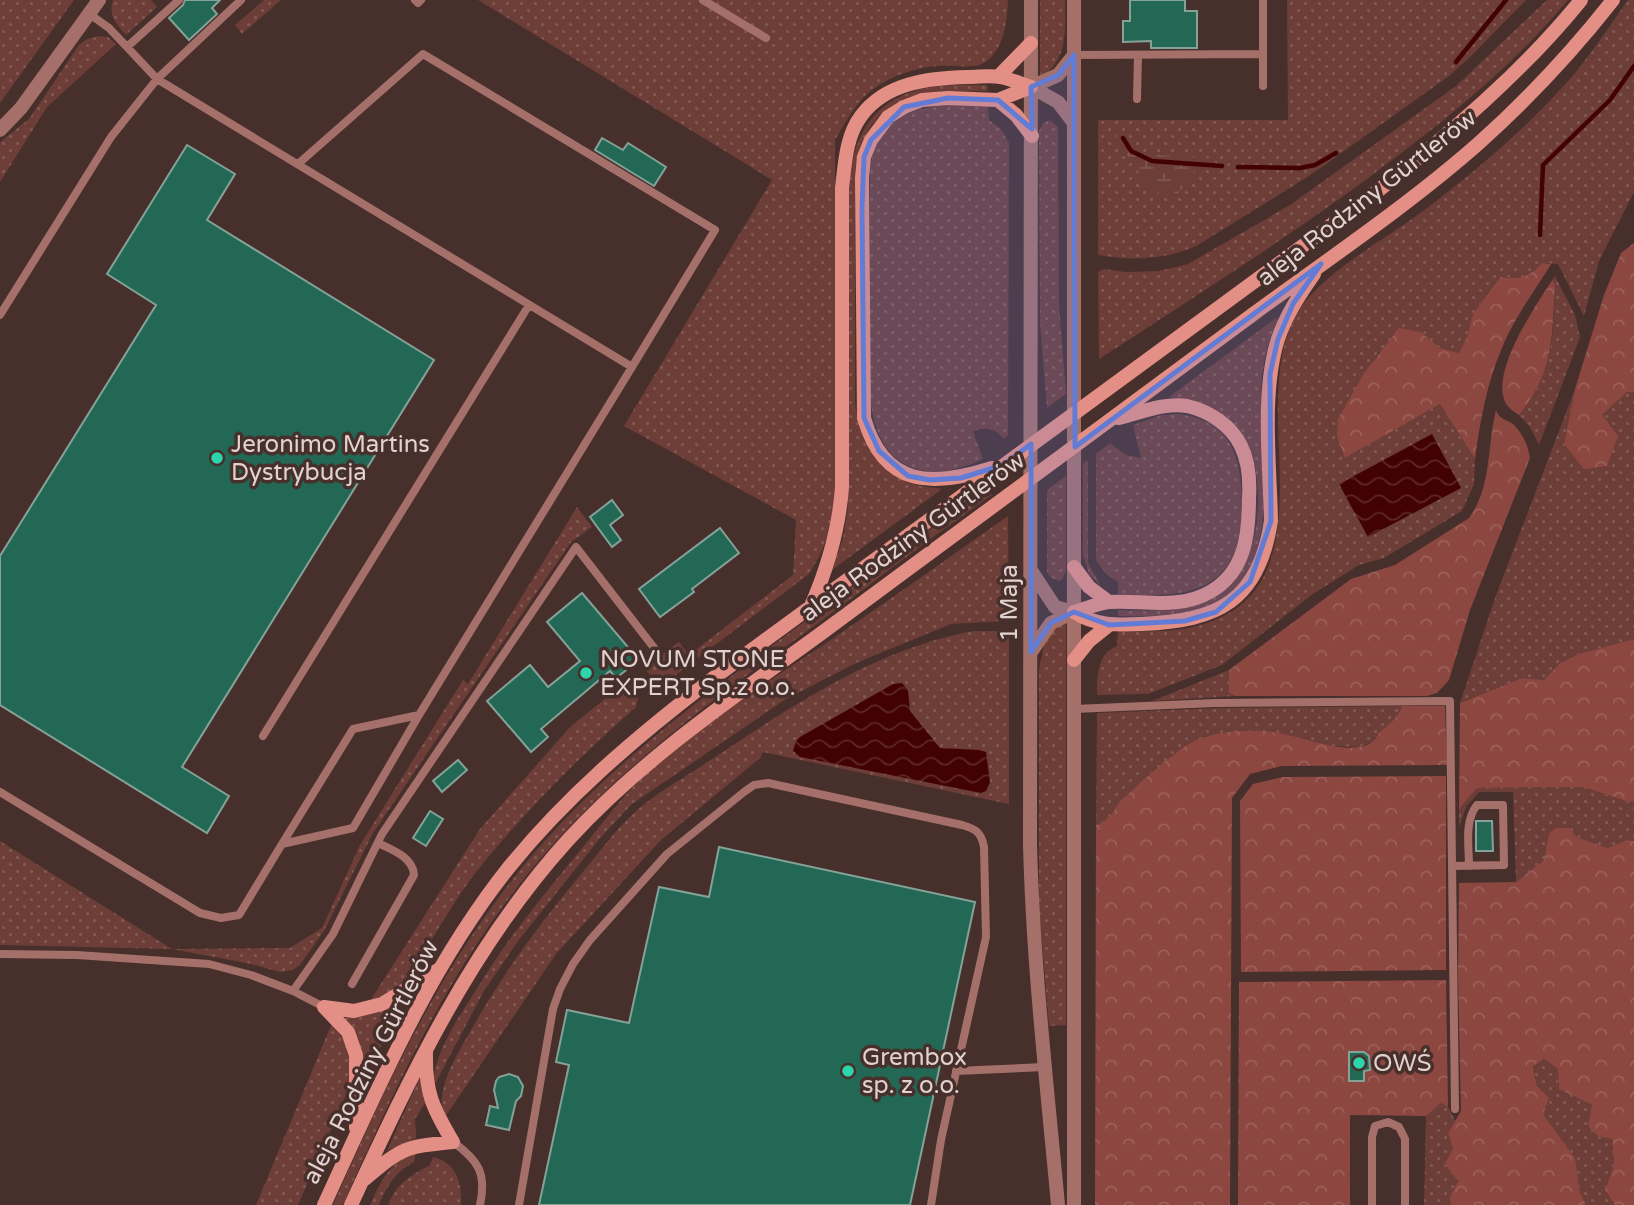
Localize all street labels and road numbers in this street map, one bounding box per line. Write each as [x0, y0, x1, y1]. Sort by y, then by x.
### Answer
street label: aleja Rodziny Gürtlerów [1252, 103, 1482, 293]
street label: aleja Rodziny Gürtlerów [795, 446, 1031, 628]
street label: 1 Maja [995, 564, 1024, 642]
street label: aleja Rodziny Gürtlerów [297, 935, 445, 1189]

